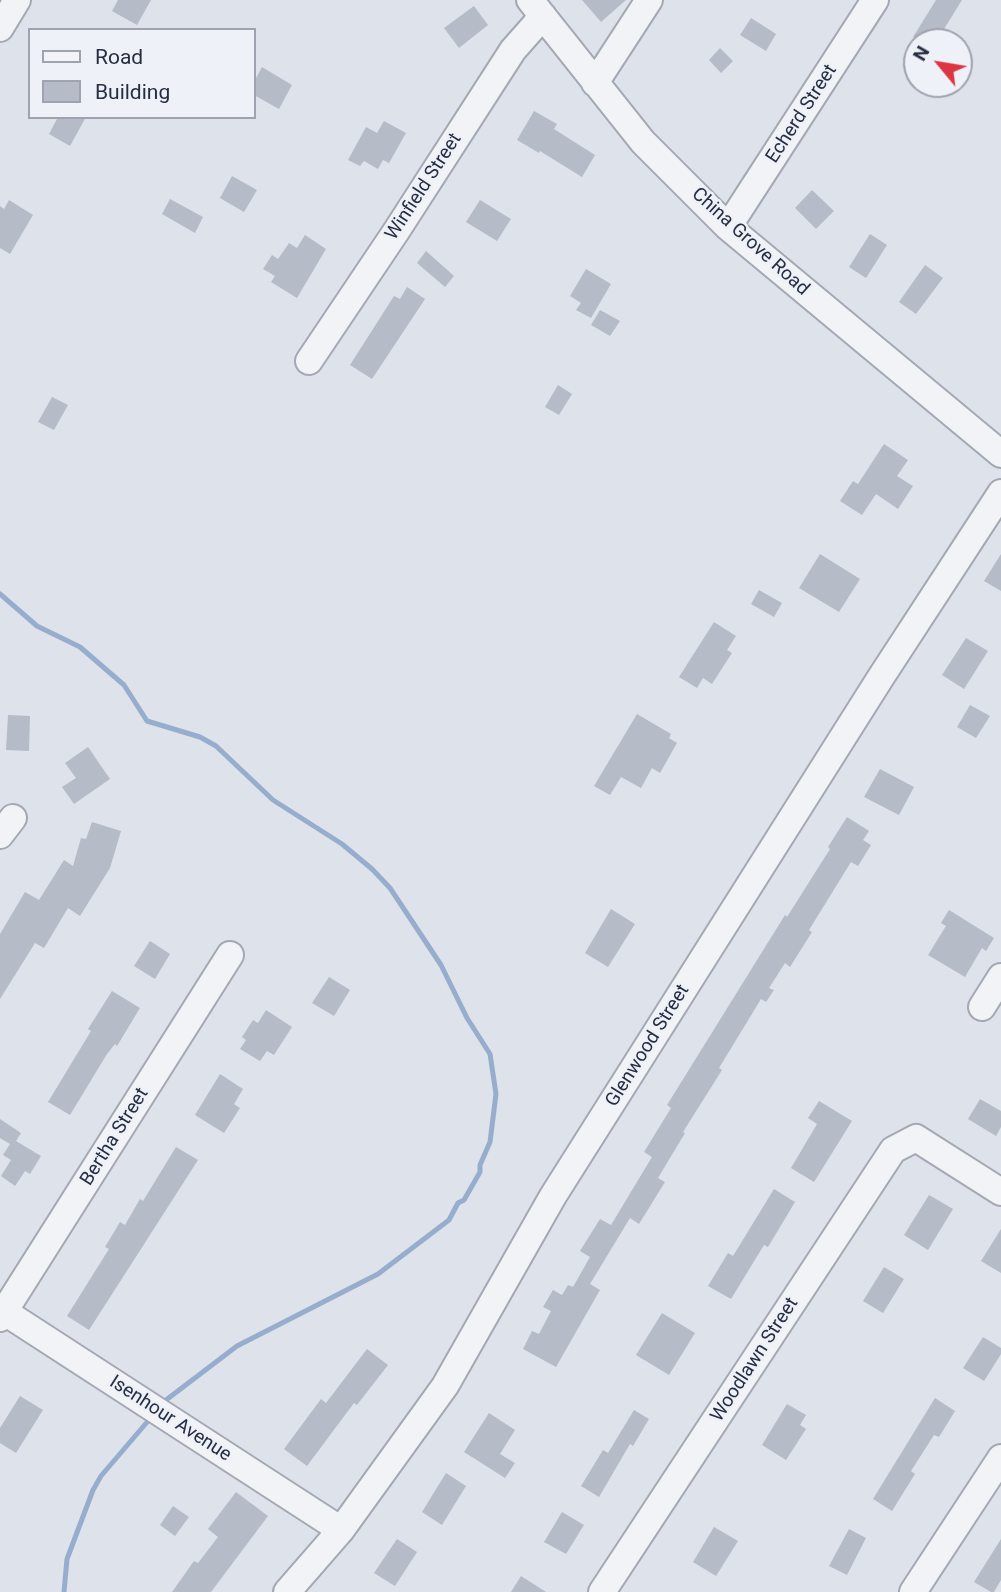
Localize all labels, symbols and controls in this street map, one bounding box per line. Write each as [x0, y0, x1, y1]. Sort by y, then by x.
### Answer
legend [28, 28, 256, 119]
north arrow [903, 28, 973, 98]
text: N [908, 42, 934, 65]
text: Road [95, 45, 143, 69]
street label: Echerd Street [762, 60, 842, 168]
text: Building [95, 80, 170, 104]
street label: Winfield Street [381, 129, 467, 245]
street label: China Grove Road [687, 183, 813, 301]
street label: Glenwood Street [601, 981, 695, 1111]
street label: Bertha Street [76, 1084, 154, 1190]
street label: Woodlawn Street [706, 1294, 804, 1426]
street label: Isenhour Avenue [105, 1371, 235, 1467]

